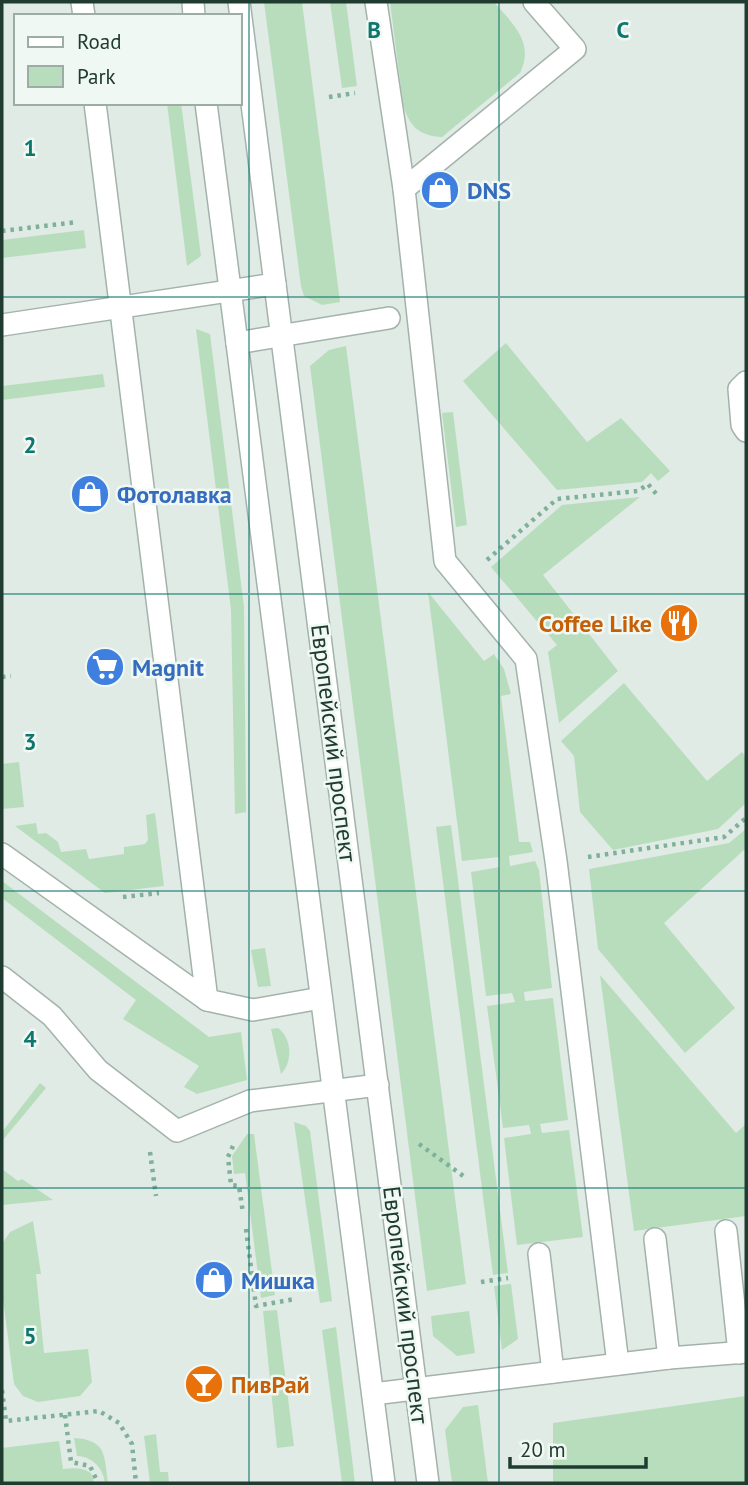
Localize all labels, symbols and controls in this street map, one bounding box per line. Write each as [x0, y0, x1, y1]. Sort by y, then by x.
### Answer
legend [14, 14, 242, 105]
text: B [367, 15, 381, 44]
text: C [617, 15, 630, 44]
text: Road [77, 28, 121, 55]
text: Park [77, 63, 116, 90]
text: 1 [23, 133, 37, 162]
shop icon: DNS [419, 169, 461, 211]
place label: DNS [467, 175, 511, 206]
text: 2 [23, 430, 37, 459]
shop icon: Фотолавка [69, 473, 111, 515]
place label: Фотолавка [117, 479, 232, 510]
restaurant icon: Coffee Like [658, 602, 700, 644]
place label: Coffee Like [539, 608, 652, 639]
street label: Европейский проспект [304, 622, 364, 864]
supermarket icon: Magnit [84, 646, 126, 688]
place label: Magnit [132, 652, 205, 683]
text: 3 [23, 727, 37, 756]
text: 4 [23, 1024, 37, 1053]
street label: Европейский проспект [376, 1184, 436, 1426]
shop icon: Мишка [193, 1259, 235, 1301]
place label: Мишка [241, 1265, 315, 1296]
text: 5 [23, 1321, 37, 1350]
bar icon: ПивРай [183, 1363, 225, 1405]
place label: ПивРай [231, 1369, 310, 1400]
scale bar [510, 1426, 646, 1470]
text: 20 m [520, 1436, 566, 1463]

